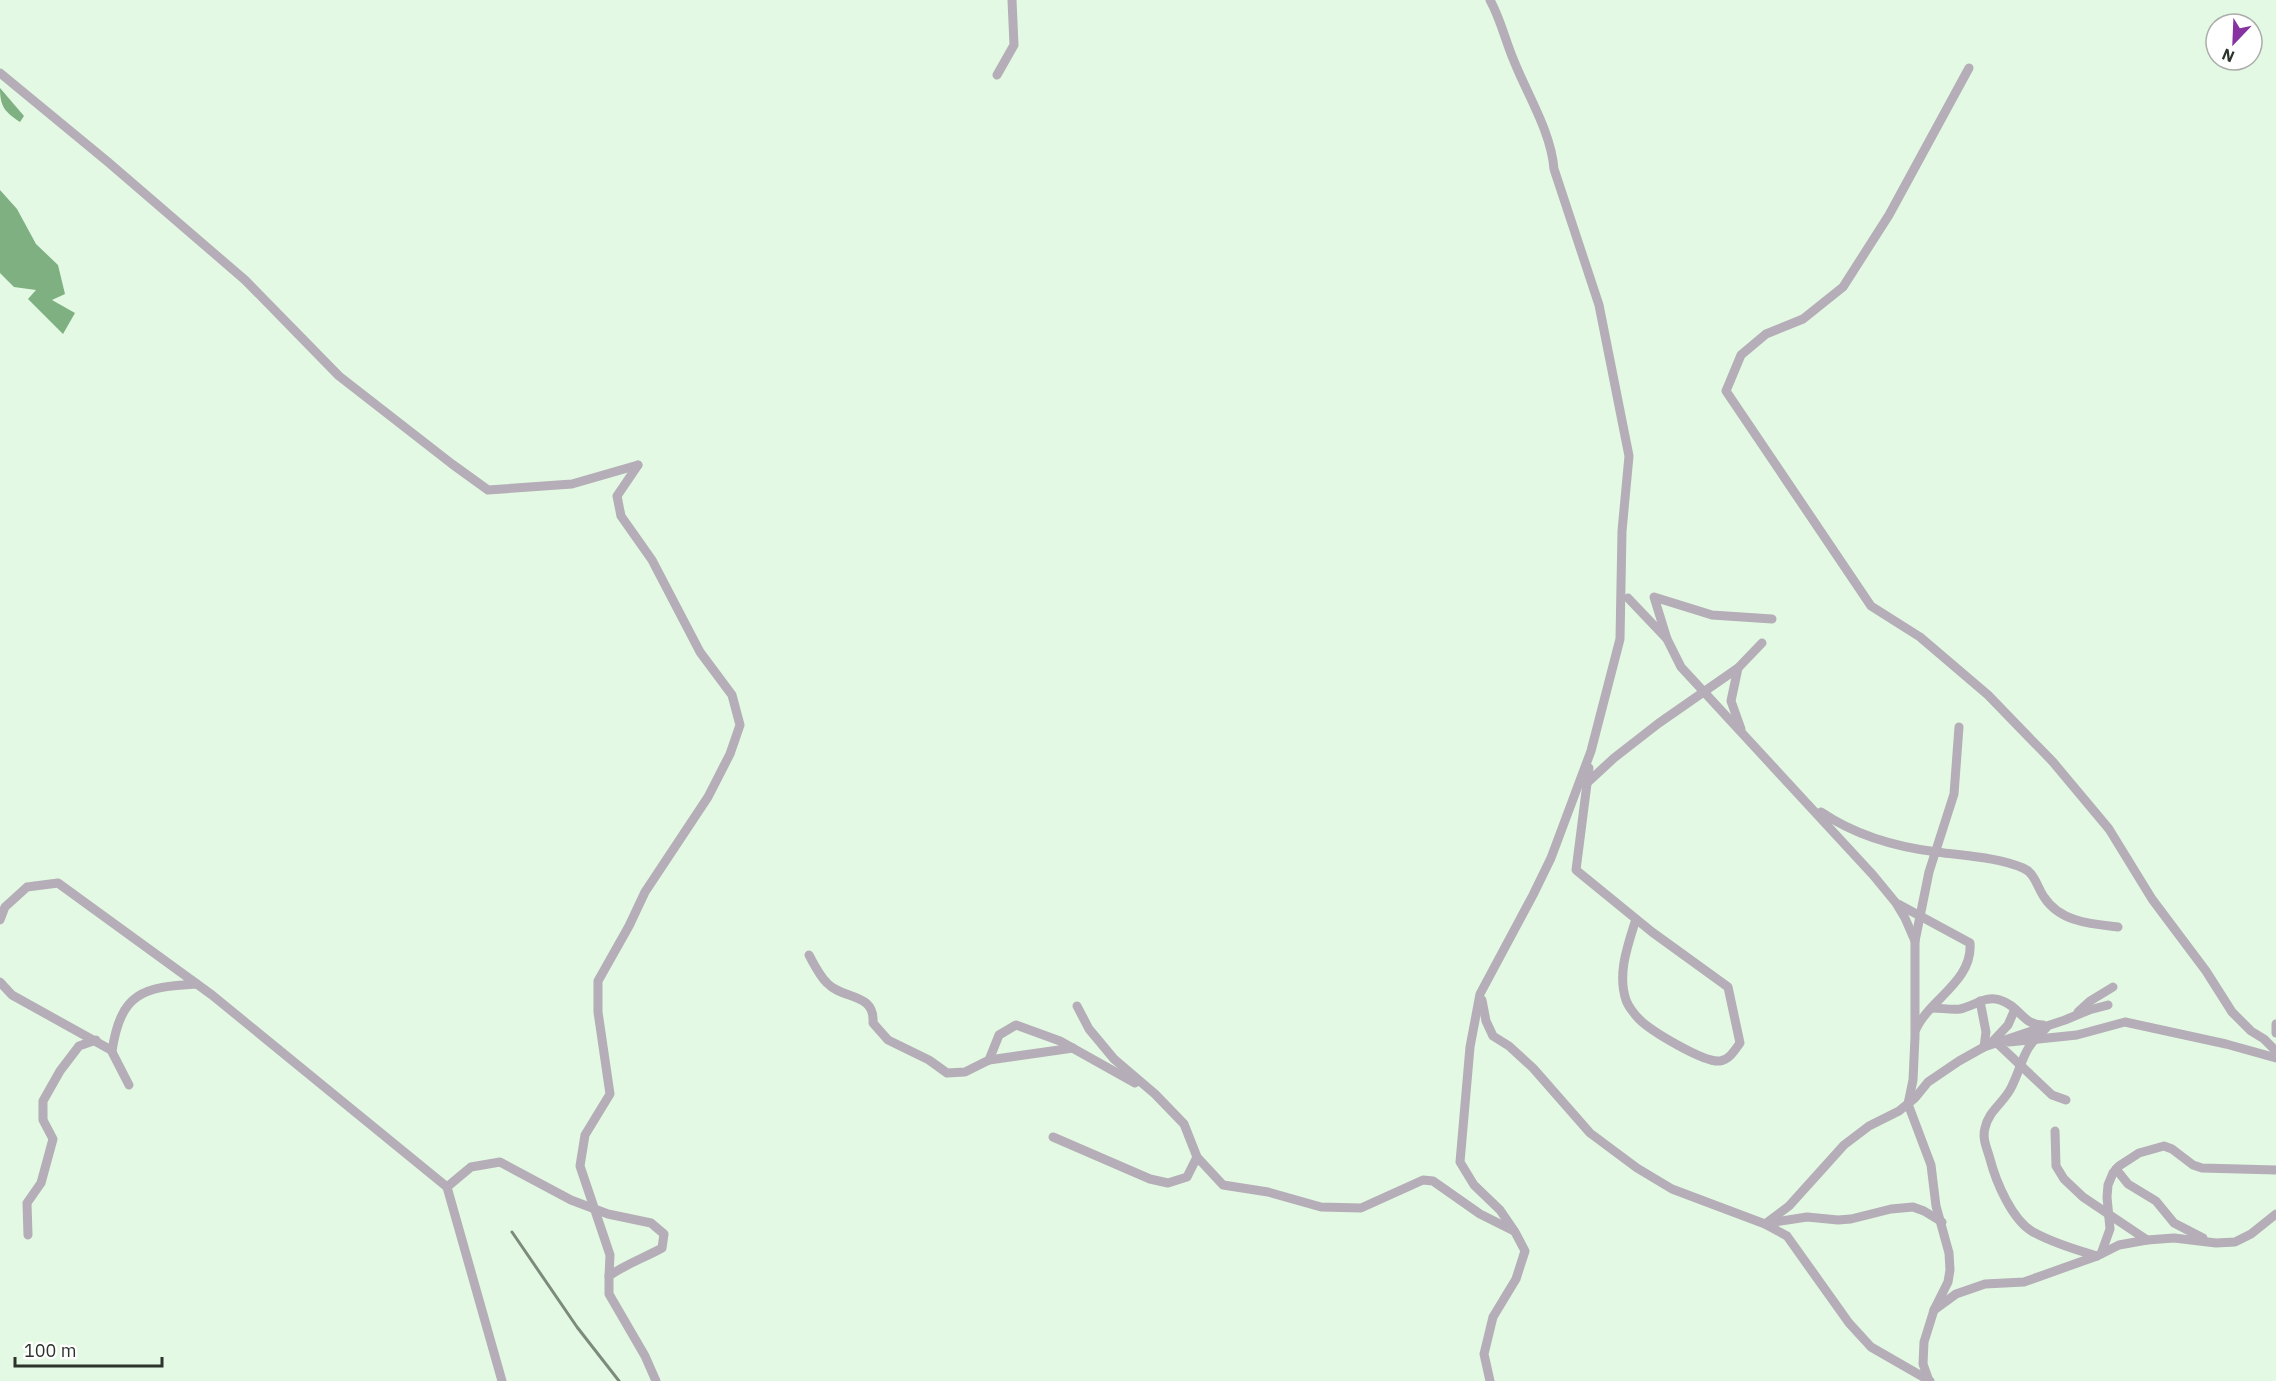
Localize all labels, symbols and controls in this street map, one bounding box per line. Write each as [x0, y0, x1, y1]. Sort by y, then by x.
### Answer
north arrow [2204, 12, 2264, 72]
text: N [2219, 44, 2237, 67]
scale bar [15, 1330, 162, 1368]
text: 100 m [24, 1339, 76, 1362]

